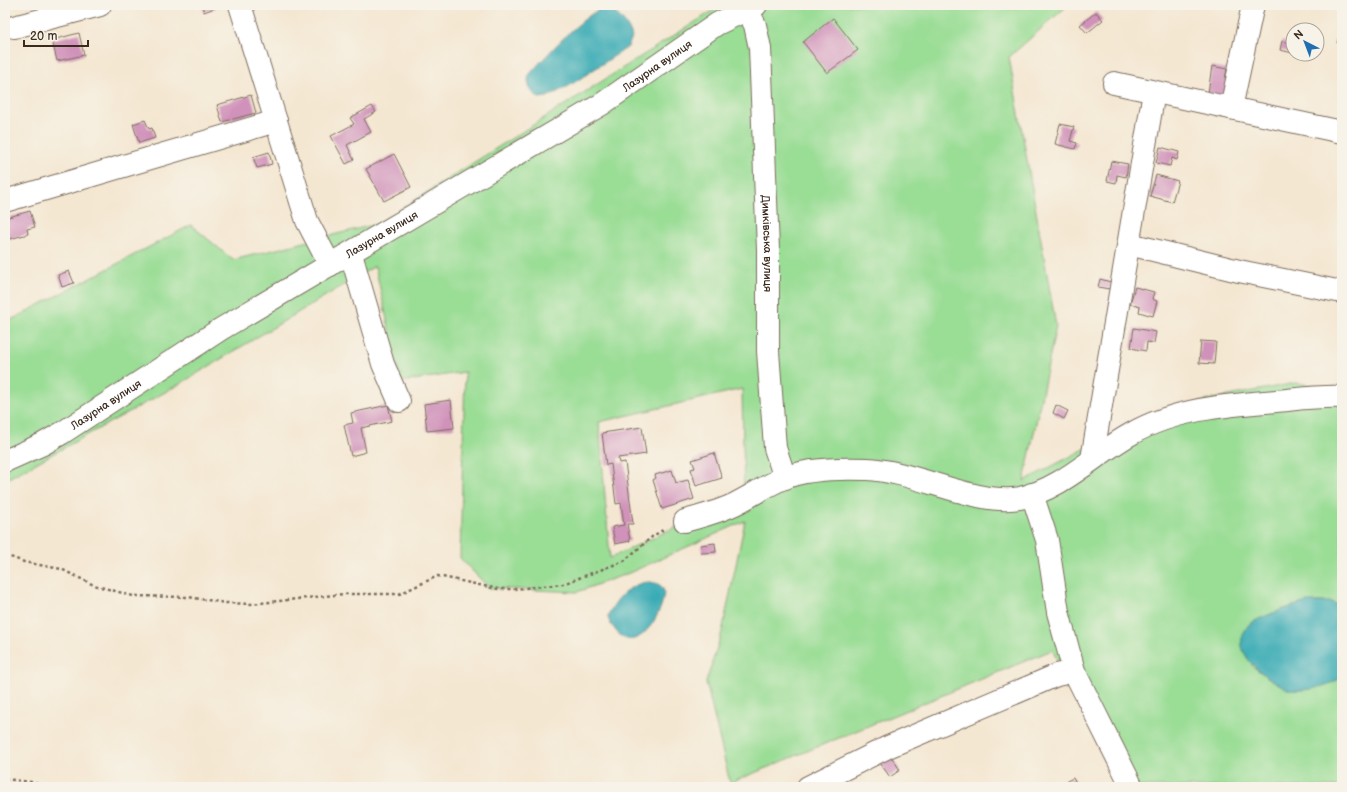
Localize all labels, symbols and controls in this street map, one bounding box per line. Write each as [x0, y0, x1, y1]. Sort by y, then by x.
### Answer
scale bar [24, 22, 88, 48]
north arrow [1285, 22, 1325, 62]
text: N [1291, 27, 1306, 43]
text: 20 m [30, 29, 57, 44]
street label: Лазурна вулиця [619, 38, 694, 95]
street label: Димківська вулиця [759, 195, 774, 292]
street label: Лазурна вулиця [342, 208, 420, 262]
street label: Лазурна вулиця [68, 377, 144, 433]

